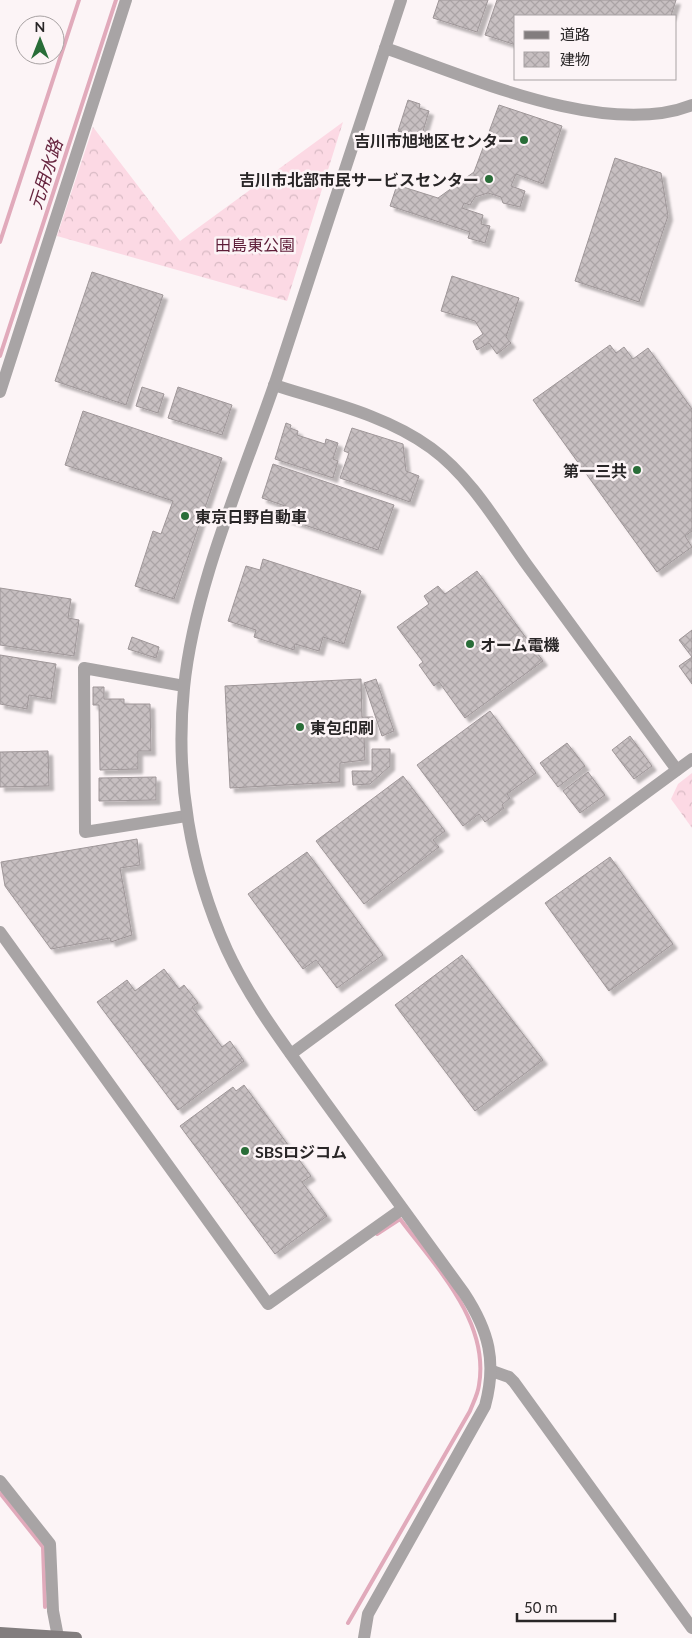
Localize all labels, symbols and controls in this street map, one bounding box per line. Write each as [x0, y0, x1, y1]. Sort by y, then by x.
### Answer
north arrow [15, 15, 65, 65]
legend [514, 15, 677, 80]
text: N [35, 18, 45, 35]
text: 道路 [560, 25, 590, 43]
text: 建物 [560, 50, 590, 68]
place label: 吉川市旭地区センター [354, 131, 514, 150]
water label: 元用水路 [23, 134, 67, 212]
marker: 吉川市旭地区センター [518, 134, 530, 146]
place label: 吉川市北部市民サービスセンター [239, 170, 479, 189]
marker: 吉川市北部市民サービスセンター [483, 173, 495, 185]
park label: 田島東公園 [215, 235, 295, 254]
place label: 第一三共 [563, 461, 627, 480]
marker: 第一三共 [631, 464, 643, 476]
place label: 東京日野自動車 [195, 507, 307, 526]
marker: 東京日野自動車 [179, 510, 191, 522]
place label: オーム電機 [480, 635, 560, 654]
marker: オーム電機 [464, 638, 476, 650]
place label: 東包印刷 [310, 718, 374, 737]
marker: 東包印刷 [294, 721, 306, 733]
place label: SBSロジコム [255, 1142, 347, 1161]
marker: SBSロジコム [239, 1145, 251, 1157]
scale bar [517, 1590, 614, 1622]
text: 50 m [524, 1598, 558, 1616]

